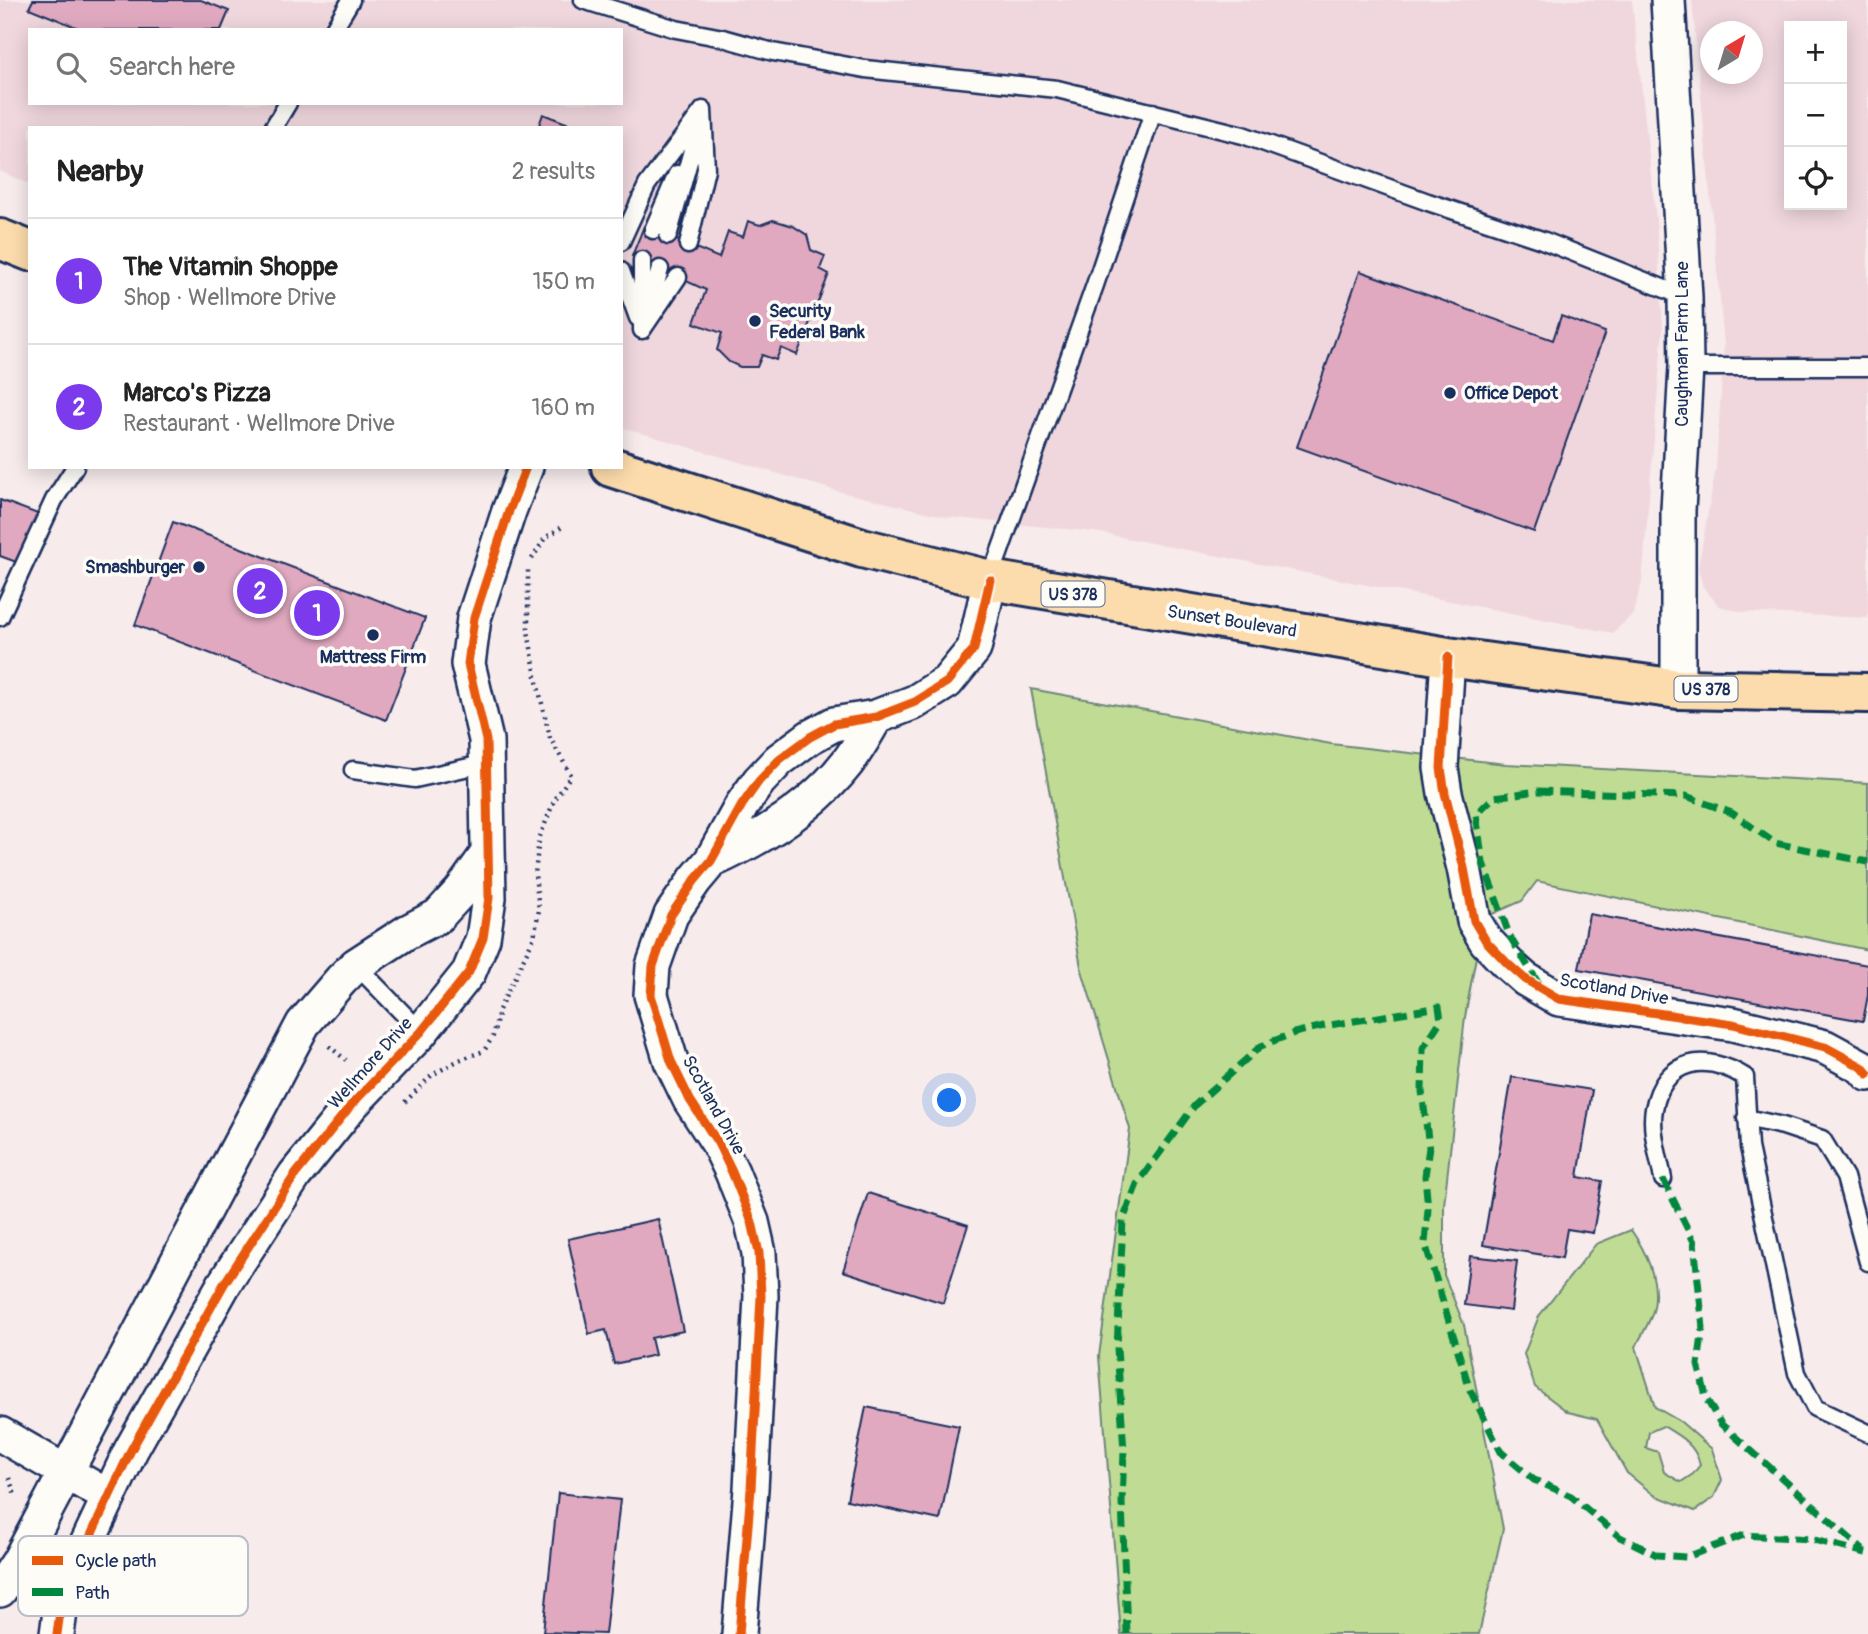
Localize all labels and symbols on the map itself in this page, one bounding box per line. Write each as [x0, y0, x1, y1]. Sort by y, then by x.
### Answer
north arrow [1700, 21, 1763, 84]
street label: Caughman Farm Lane [1671, 261, 1694, 427]
place label: Security Federal Bank [769, 300, 865, 344]
marker: Security Federal Bank [747, 313, 763, 329]
place label: Office Depot [1464, 382, 1559, 405]
marker: Office Depot [1442, 385, 1458, 401]
place label: Smashburger [85, 556, 186, 579]
marker: Smashburger [191, 559, 207, 575]
pin: 2 [237, 565, 283, 617]
road number: US 378 [1042, 582, 1104, 607]
pin: 1 [294, 587, 340, 639]
street label: Sunset Boulevard [1165, 600, 1298, 643]
marker: Mattress Firm [365, 627, 381, 643]
place label: Mattress Firm [320, 646, 426, 669]
road number: US 378 [1674, 676, 1738, 702]
street label: Scotland Drive [1558, 969, 1670, 1010]
street label: Wellmore Drive [323, 1013, 418, 1114]
street label: Scotland Drive [677, 1052, 750, 1159]
your location [932, 1083, 966, 1117]
legend [18, 1536, 248, 1616]
text: Cycle path [75, 1549, 156, 1573]
text: Path [75, 1581, 110, 1605]

